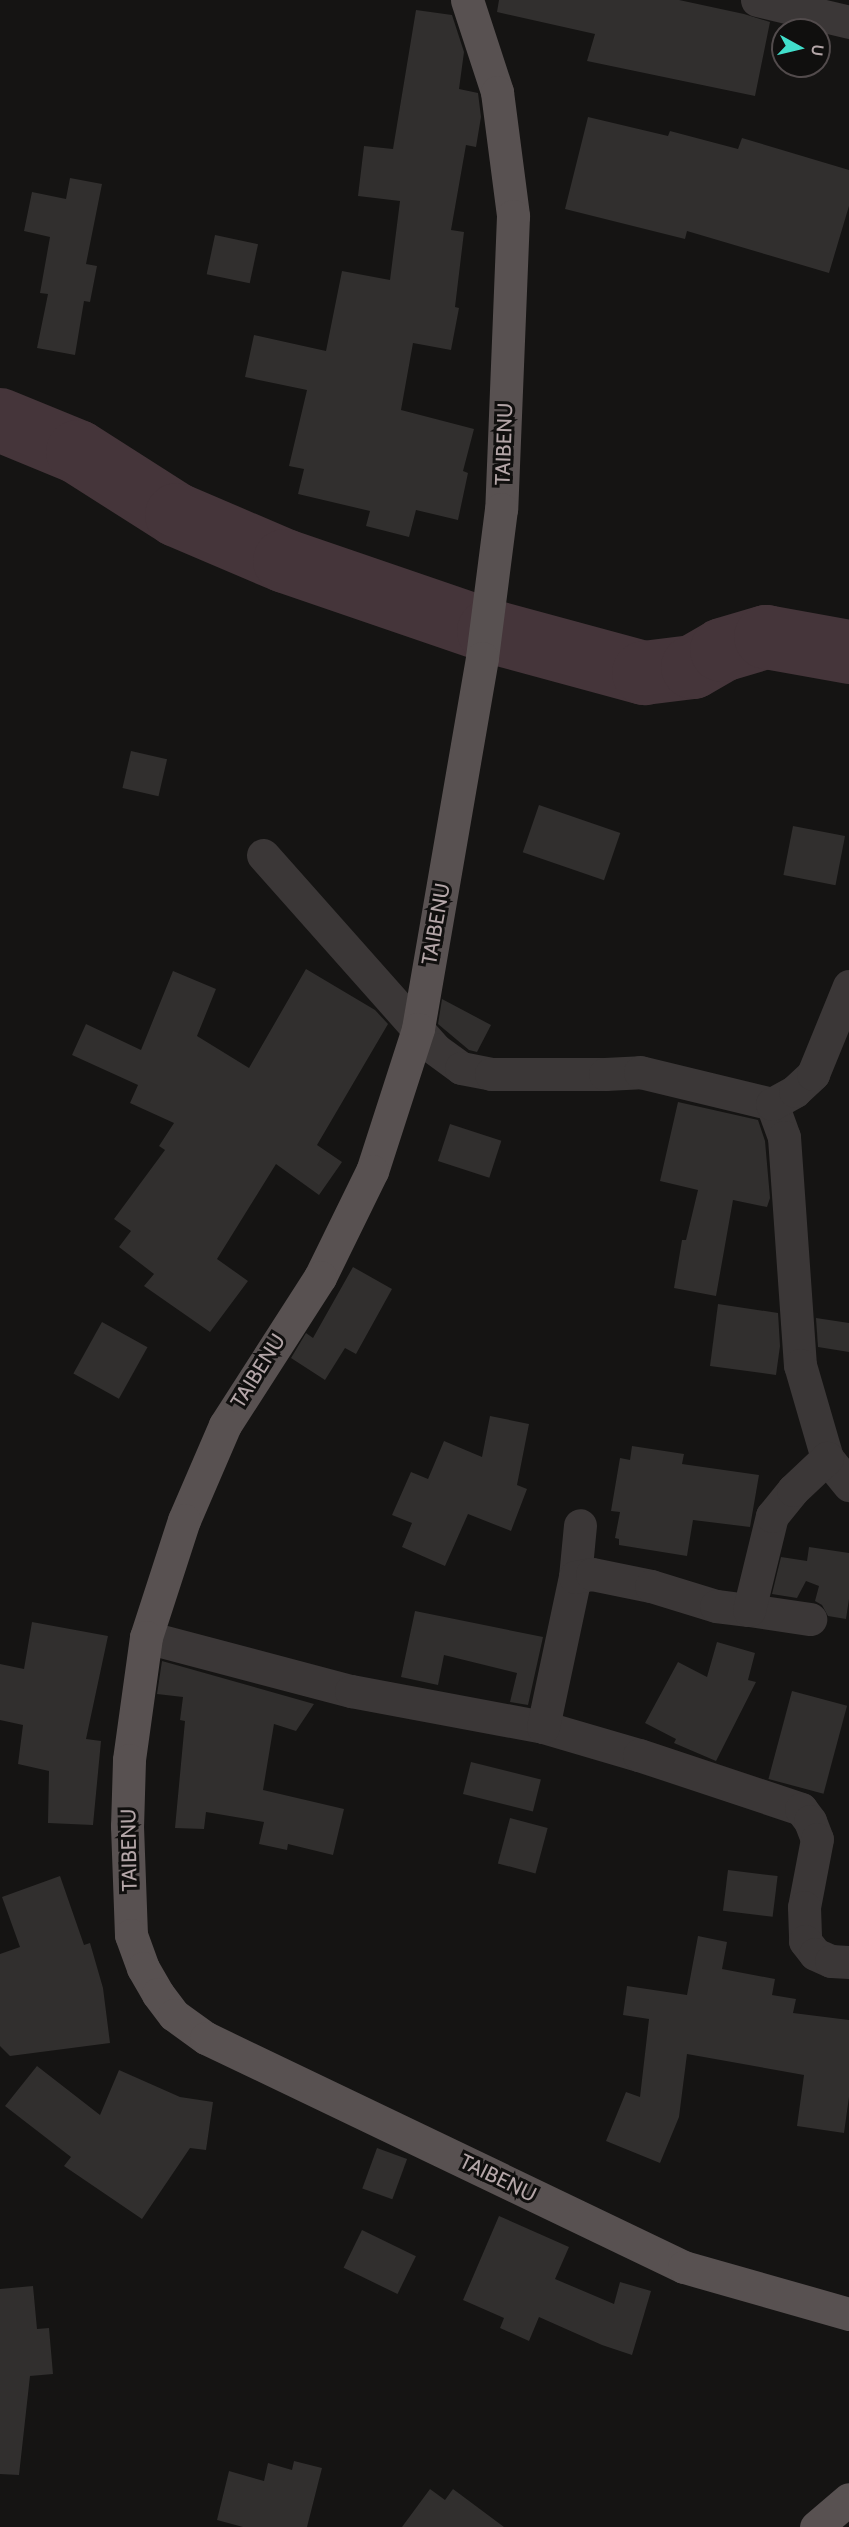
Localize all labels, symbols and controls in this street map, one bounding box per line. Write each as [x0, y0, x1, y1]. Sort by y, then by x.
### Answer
north arrow [771, 18, 831, 78]
text: U [807, 43, 828, 57]
street label: TAIBENU [490, 402, 518, 486]
street label: TAIBENU [416, 881, 456, 967]
street label: TAIBENU [225, 1329, 291, 1413]
street label: TAIBENU [116, 1809, 142, 1891]
street label: TAIBENU [455, 2149, 541, 2207]

